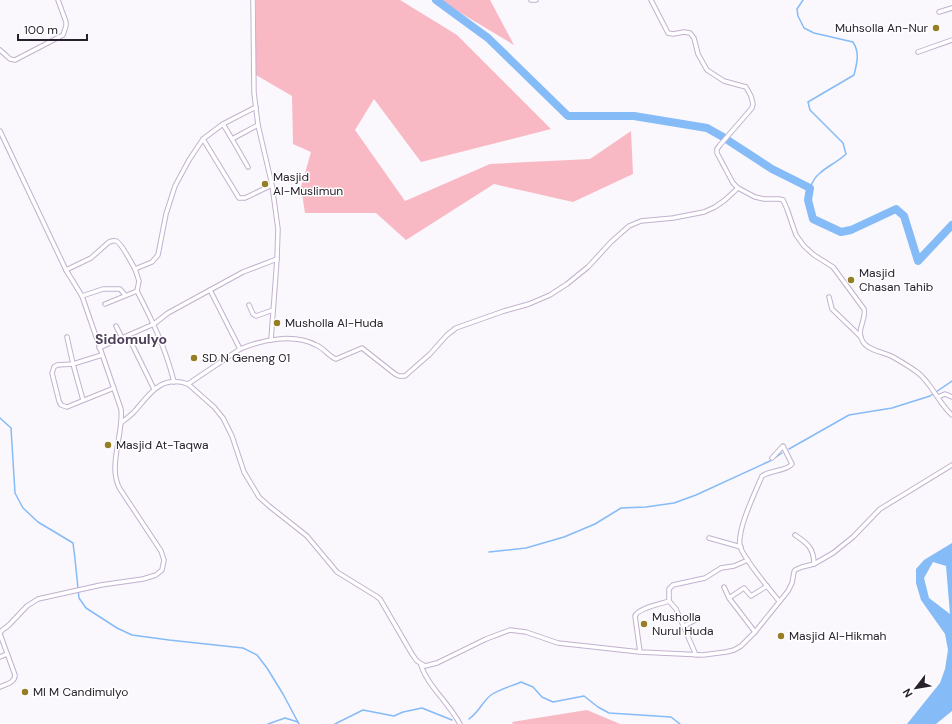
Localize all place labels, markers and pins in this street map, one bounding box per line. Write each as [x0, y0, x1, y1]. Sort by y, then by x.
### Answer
place label: Muhsolla An-Nur [835, 20, 929, 36]
marker: Muhsolla An-Nur [931, 23, 941, 33]
place label: Masjid Al-Muslimun [273, 169, 343, 199]
marker: Masjid Al-Muslimun [260, 179, 270, 189]
place label: Masjid Chasan Tahib [859, 265, 933, 295]
marker: Masjid Chasan Tahib [846, 275, 856, 285]
place label: Musholla Al-Huda [285, 315, 383, 331]
marker: Musholla Al-Huda [272, 318, 282, 328]
place label: SD N Geneng 01 [202, 350, 290, 366]
marker: SD N Geneng 01 [189, 353, 199, 363]
place label: Masjid At-Taqwa [116, 437, 209, 453]
marker: Masjid At-Taqwa [103, 440, 113, 450]
place label: Musholla Nurul Huda [652, 609, 713, 639]
marker: Musholla Nurul Huda [639, 619, 649, 629]
place label: Masjid Al-Hikmah [789, 628, 887, 644]
marker: Masjid Al-Hikmah [776, 631, 786, 641]
place label: MI M Candimulyo [33, 684, 128, 700]
marker: MI M Candimulyo [20, 687, 30, 697]

